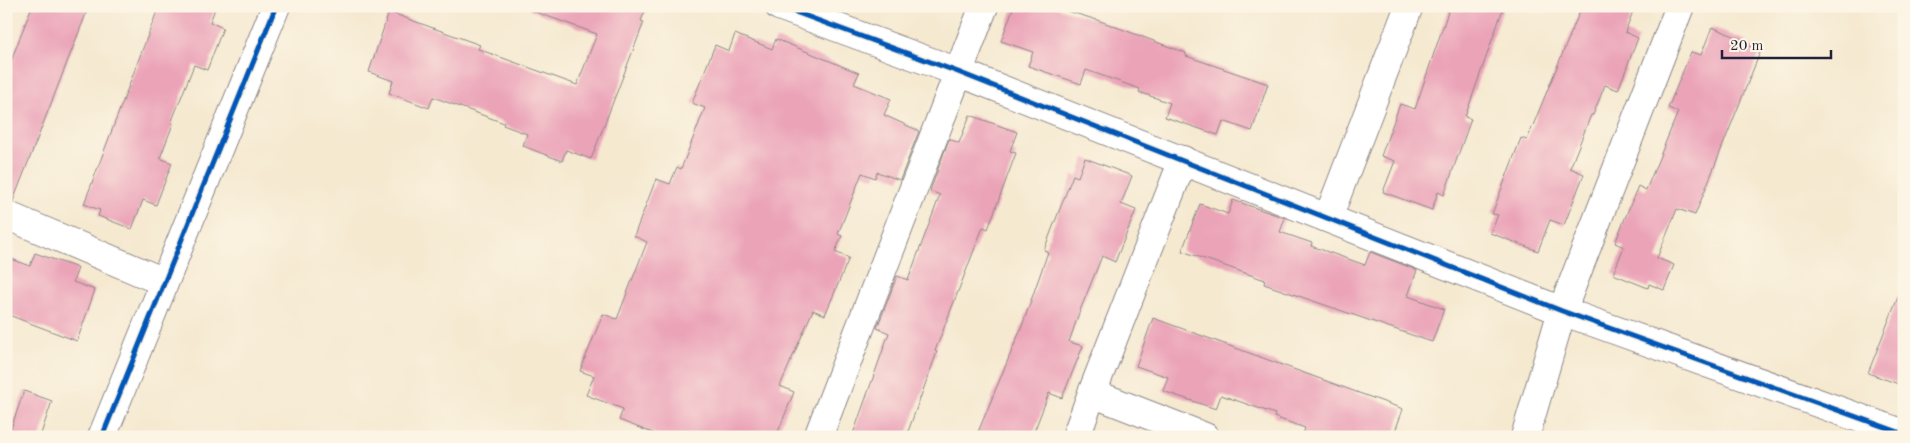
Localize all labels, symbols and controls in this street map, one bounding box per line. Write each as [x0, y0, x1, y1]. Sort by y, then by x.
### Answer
scale bar [1722, 28, 1831, 60]
text: 20 m [1730, 39, 1764, 54]

